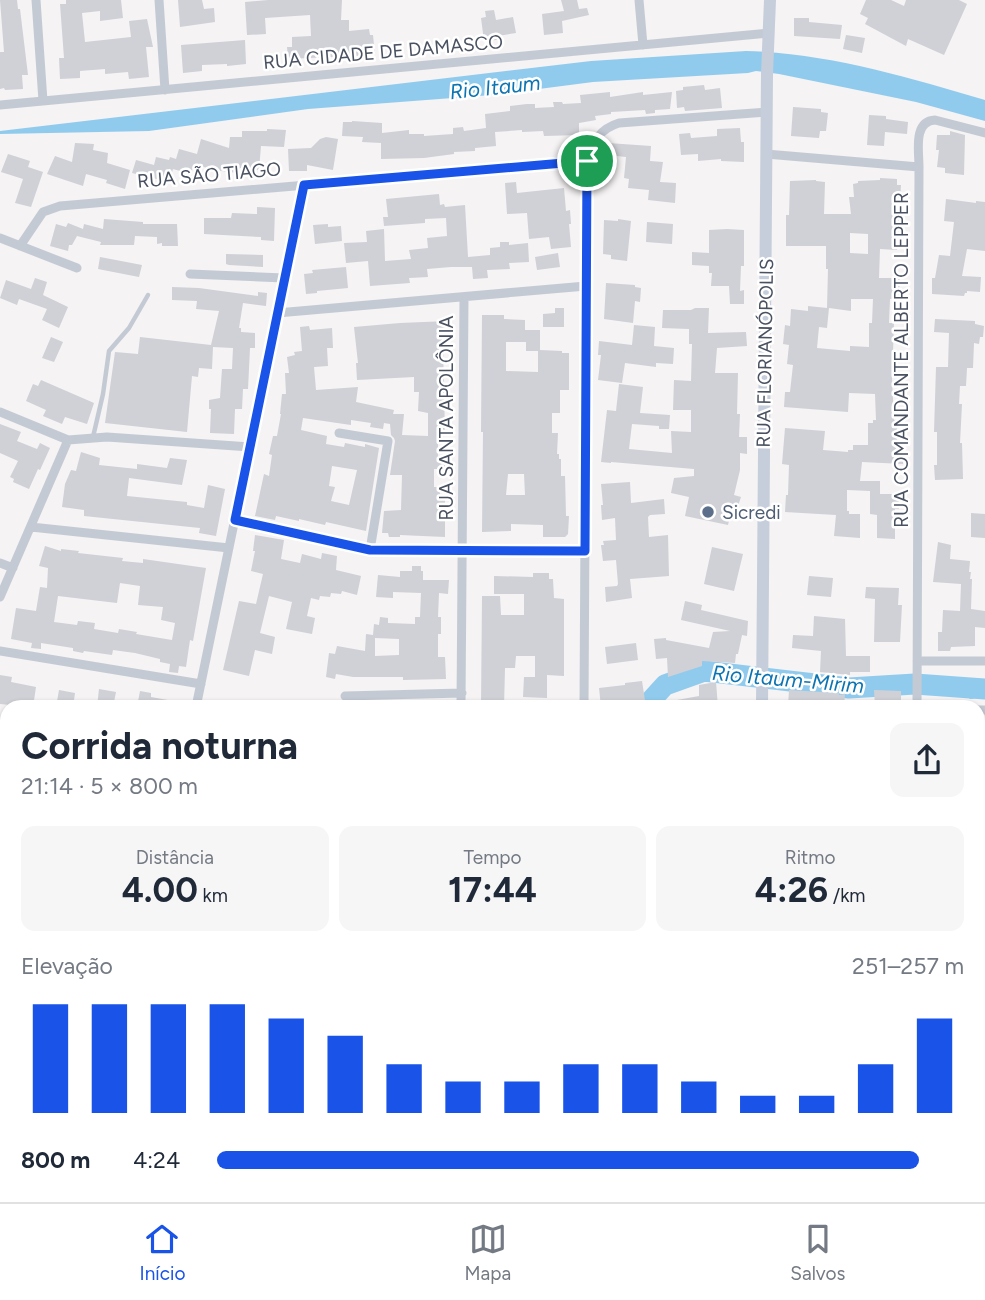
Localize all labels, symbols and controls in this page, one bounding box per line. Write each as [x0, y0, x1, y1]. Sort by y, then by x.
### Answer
street label: RUA CIDADE DE DAMASCO [262, 30, 504, 74]
water label: Rio Itaum [448, 70, 542, 104]
pin [557, 131, 617, 191]
icon: arrive [568, 142, 606, 180]
street label: RUA SÃO TIAGO [136, 157, 282, 193]
street label: RUA COMANDANTE ALBERTO LEPPER [890, 192, 913, 528]
street label: RUA FLORIANÓPOLIS [752, 258, 778, 448]
street label: RUA SANTA APOLÔNIA [435, 315, 458, 520]
place label: Sicredi [722, 501, 781, 524]
marker: Sicredi [700, 504, 716, 520]
water label: Rio Itaum-Mirim [711, 660, 865, 698]
text: Corrida noturna [21, 723, 298, 769]
button: share [890, 723, 964, 797]
text: 21:14 · 5 × 800 m [21, 772, 198, 800]
text: Distância [136, 846, 214, 869]
text: Tempo [463, 846, 522, 869]
text: Ritmo [785, 846, 836, 869]
text: 4.00 [122, 869, 198, 911]
text: 17:44 [448, 869, 537, 911]
text: 4:26 [755, 869, 828, 911]
text: km [198, 884, 228, 907]
text: /km [828, 884, 866, 907]
text: Elevação [21, 952, 113, 980]
text: 251–257 m [852, 952, 964, 980]
text: 800 m [21, 1146, 90, 1174]
text: 4:24 [133, 1146, 180, 1174]
tab: Início [140, 1220, 185, 1285]
tab: Mapa [465, 1220, 511, 1285]
tab: Salvos [790, 1220, 845, 1285]

